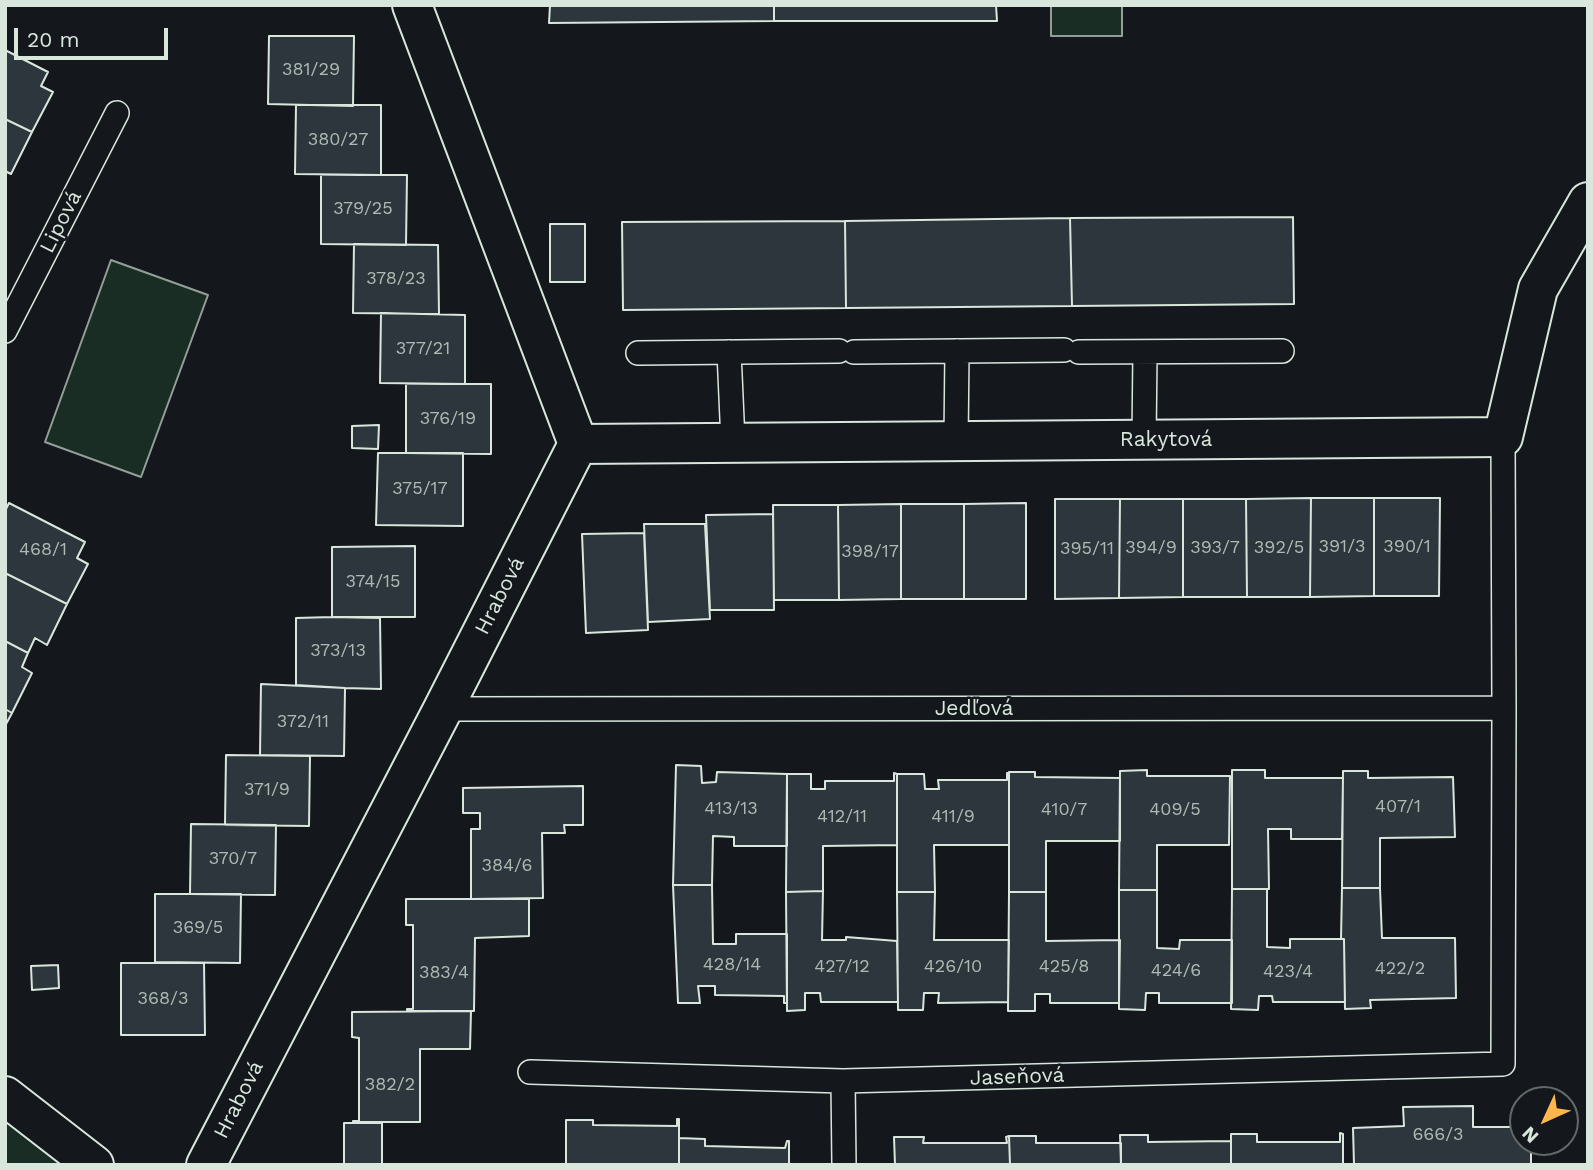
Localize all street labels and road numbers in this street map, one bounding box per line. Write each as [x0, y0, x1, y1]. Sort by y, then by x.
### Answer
street label: Lipová [35, 187, 87, 257]
street label: Rakytová [1120, 427, 1212, 453]
street label: Hrabová [470, 553, 530, 639]
street label: Jedľová [935, 696, 1013, 722]
street label: Hrabová [209, 1057, 269, 1143]
street label: Jaseňová [969, 1063, 1065, 1091]

